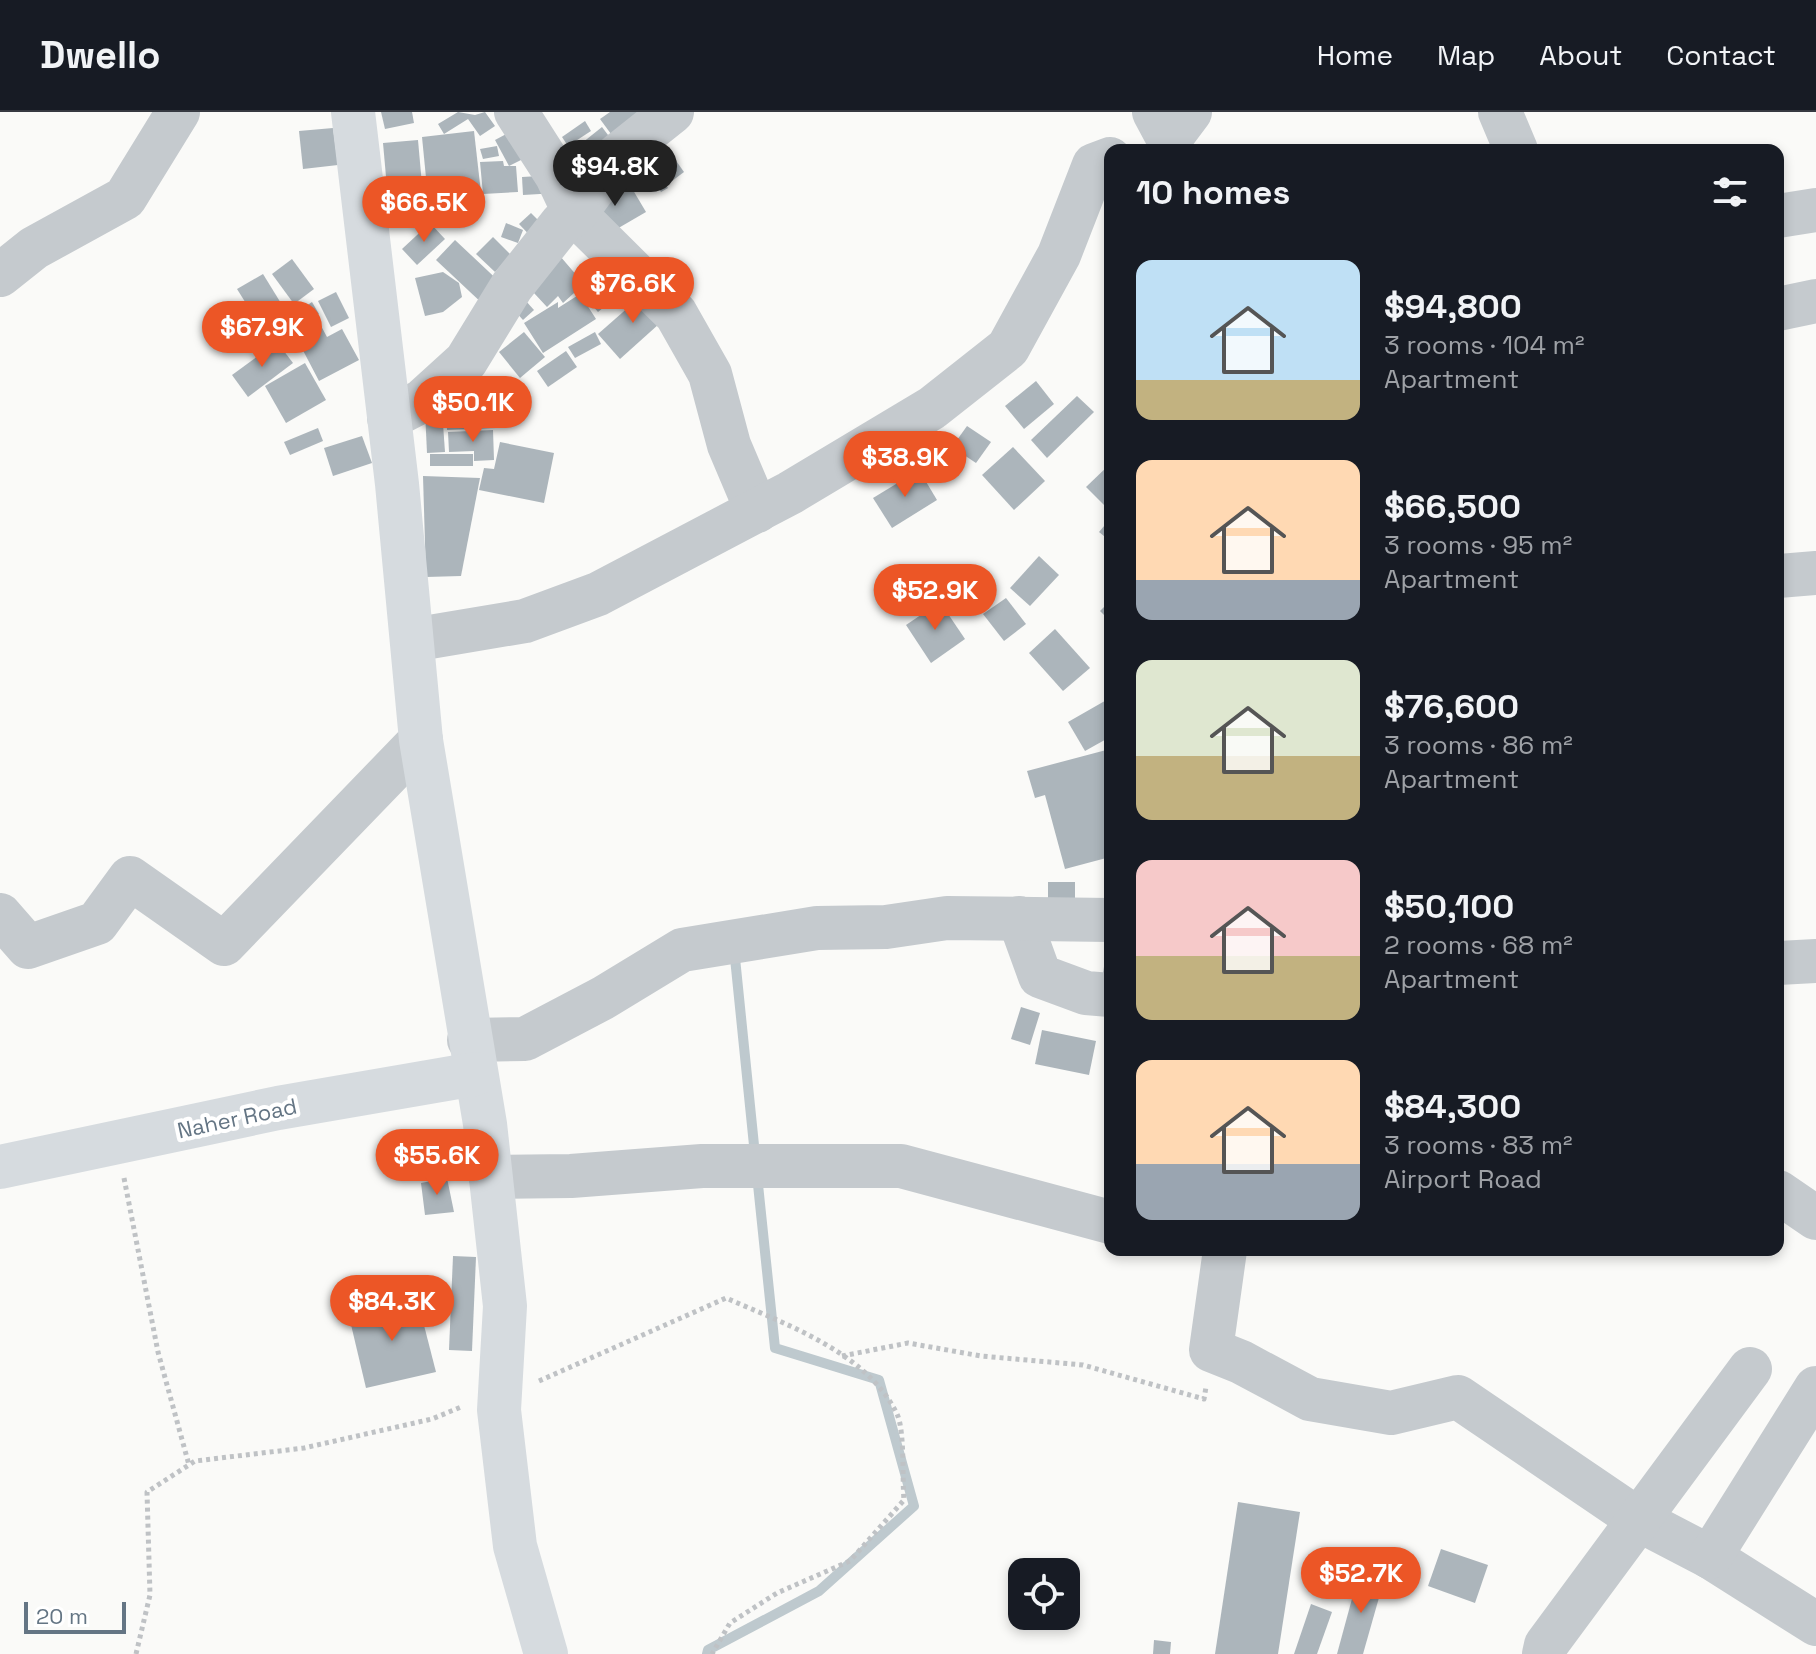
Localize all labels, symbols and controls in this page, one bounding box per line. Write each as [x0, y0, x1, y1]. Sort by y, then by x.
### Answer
text: Dwello [40, 31, 160, 79]
text: Home [1317, 37, 1393, 73]
text: Map [1437, 37, 1495, 73]
text: About [1539, 37, 1622, 73]
text: Contact [1666, 37, 1776, 73]
pin: $94.8K [550, 140, 680, 208]
text: $94.8K [571, 149, 659, 183]
icon: filters [1708, 170, 1752, 214]
text: 10 homes [1136, 171, 1290, 214]
pin: $66.5K [359, 176, 489, 244]
text: $66.5K [380, 185, 468, 219]
pin: $76.6K [568, 257, 698, 325]
text: $76.6K [590, 266, 676, 300]
text: $94,800 [1384, 285, 1522, 328]
icon: home [1200, 292, 1296, 388]
pin: $67.9K [197, 301, 327, 369]
text: $67.9K [220, 310, 304, 344]
text: 3 rooms · 104 m² [1384, 328, 1585, 362]
text: Apartment [1384, 362, 1519, 396]
pin: $50.1K [408, 376, 538, 444]
text: $50.1K [432, 385, 514, 419]
pin: $38.9K [840, 431, 970, 499]
text: $38.9K [861, 440, 949, 474]
text: $66,500 [1384, 485, 1521, 528]
icon: home [1200, 492, 1296, 588]
text: 3 rooms · 95 m² [1384, 528, 1572, 562]
text: Apartment [1384, 562, 1519, 596]
pin: $52.9K [870, 564, 1000, 632]
text: $52.9K [892, 573, 978, 607]
text: $76,600 [1384, 685, 1519, 728]
icon: home [1200, 692, 1296, 788]
text: 3 rooms · 86 m² [1384, 728, 1573, 762]
text: Apartment [1384, 762, 1519, 796]
text: $50,100 [1384, 885, 1514, 928]
icon: home [1200, 892, 1296, 988]
text: 2 rooms · 68 m² [1384, 928, 1573, 962]
text: Apartment [1384, 962, 1519, 996]
text: $84,300 [1384, 1085, 1521, 1128]
street label: Naher Road [175, 1092, 299, 1144]
icon: home [1200, 1092, 1296, 1188]
text: 3 rooms · 83 m² [1384, 1128, 1573, 1162]
pin: $55.6K [372, 1129, 502, 1197]
text: $55.6K [394, 1138, 480, 1172]
text: Airport Road [1384, 1162, 1542, 1196]
pin: $84.3K [327, 1275, 457, 1343]
text: $84.3K [348, 1284, 436, 1318]
pin: $52.7K [1296, 1547, 1426, 1615]
text: $52.7K [1319, 1556, 1403, 1590]
map controls [1008, 1558, 1080, 1630]
button: locate [1008, 1558, 1080, 1630]
scale bar [24, 1598, 126, 1634]
text: 20 m [36, 1602, 88, 1630]

